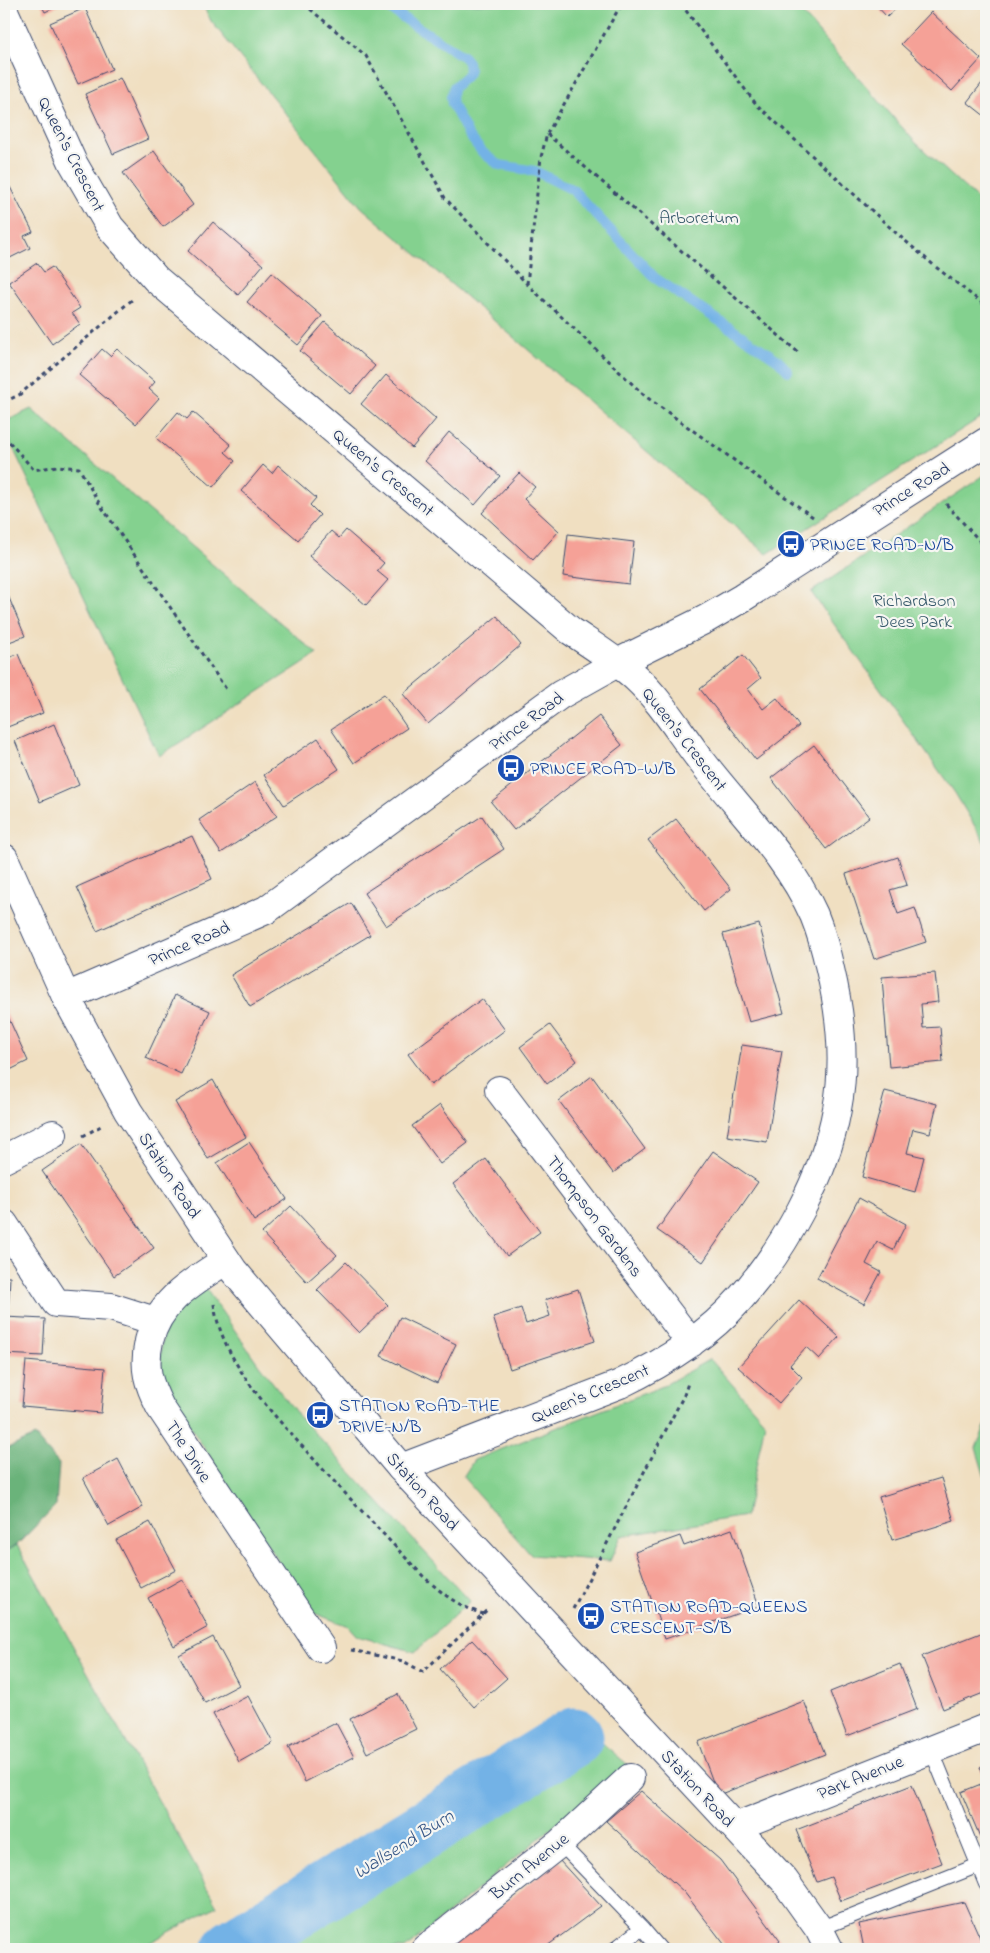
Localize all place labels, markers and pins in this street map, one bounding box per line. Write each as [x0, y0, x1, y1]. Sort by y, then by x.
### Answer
bus stop icon: PRINCE ROAD-N/B [776, 529, 806, 559]
place label: PRINCE ROAD-N/B [810, 533, 954, 559]
bus stop icon: PRINCE ROAD-W/B [496, 753, 526, 783]
place label: PRINCE ROAD-W/B [530, 757, 676, 783]
place label: STATION ROAD-THE DRIVE-N/B [338, 1394, 500, 1441]
bus stop icon: STATION ROAD-THE DRIVE-N/B [305, 1400, 335, 1430]
place label: STATION ROAD-QUEENS CRESCENT-S/B [610, 1595, 807, 1642]
bus stop icon: STATION ROAD-QUEENS CRESCENT-S/B [576, 1601, 606, 1631]

